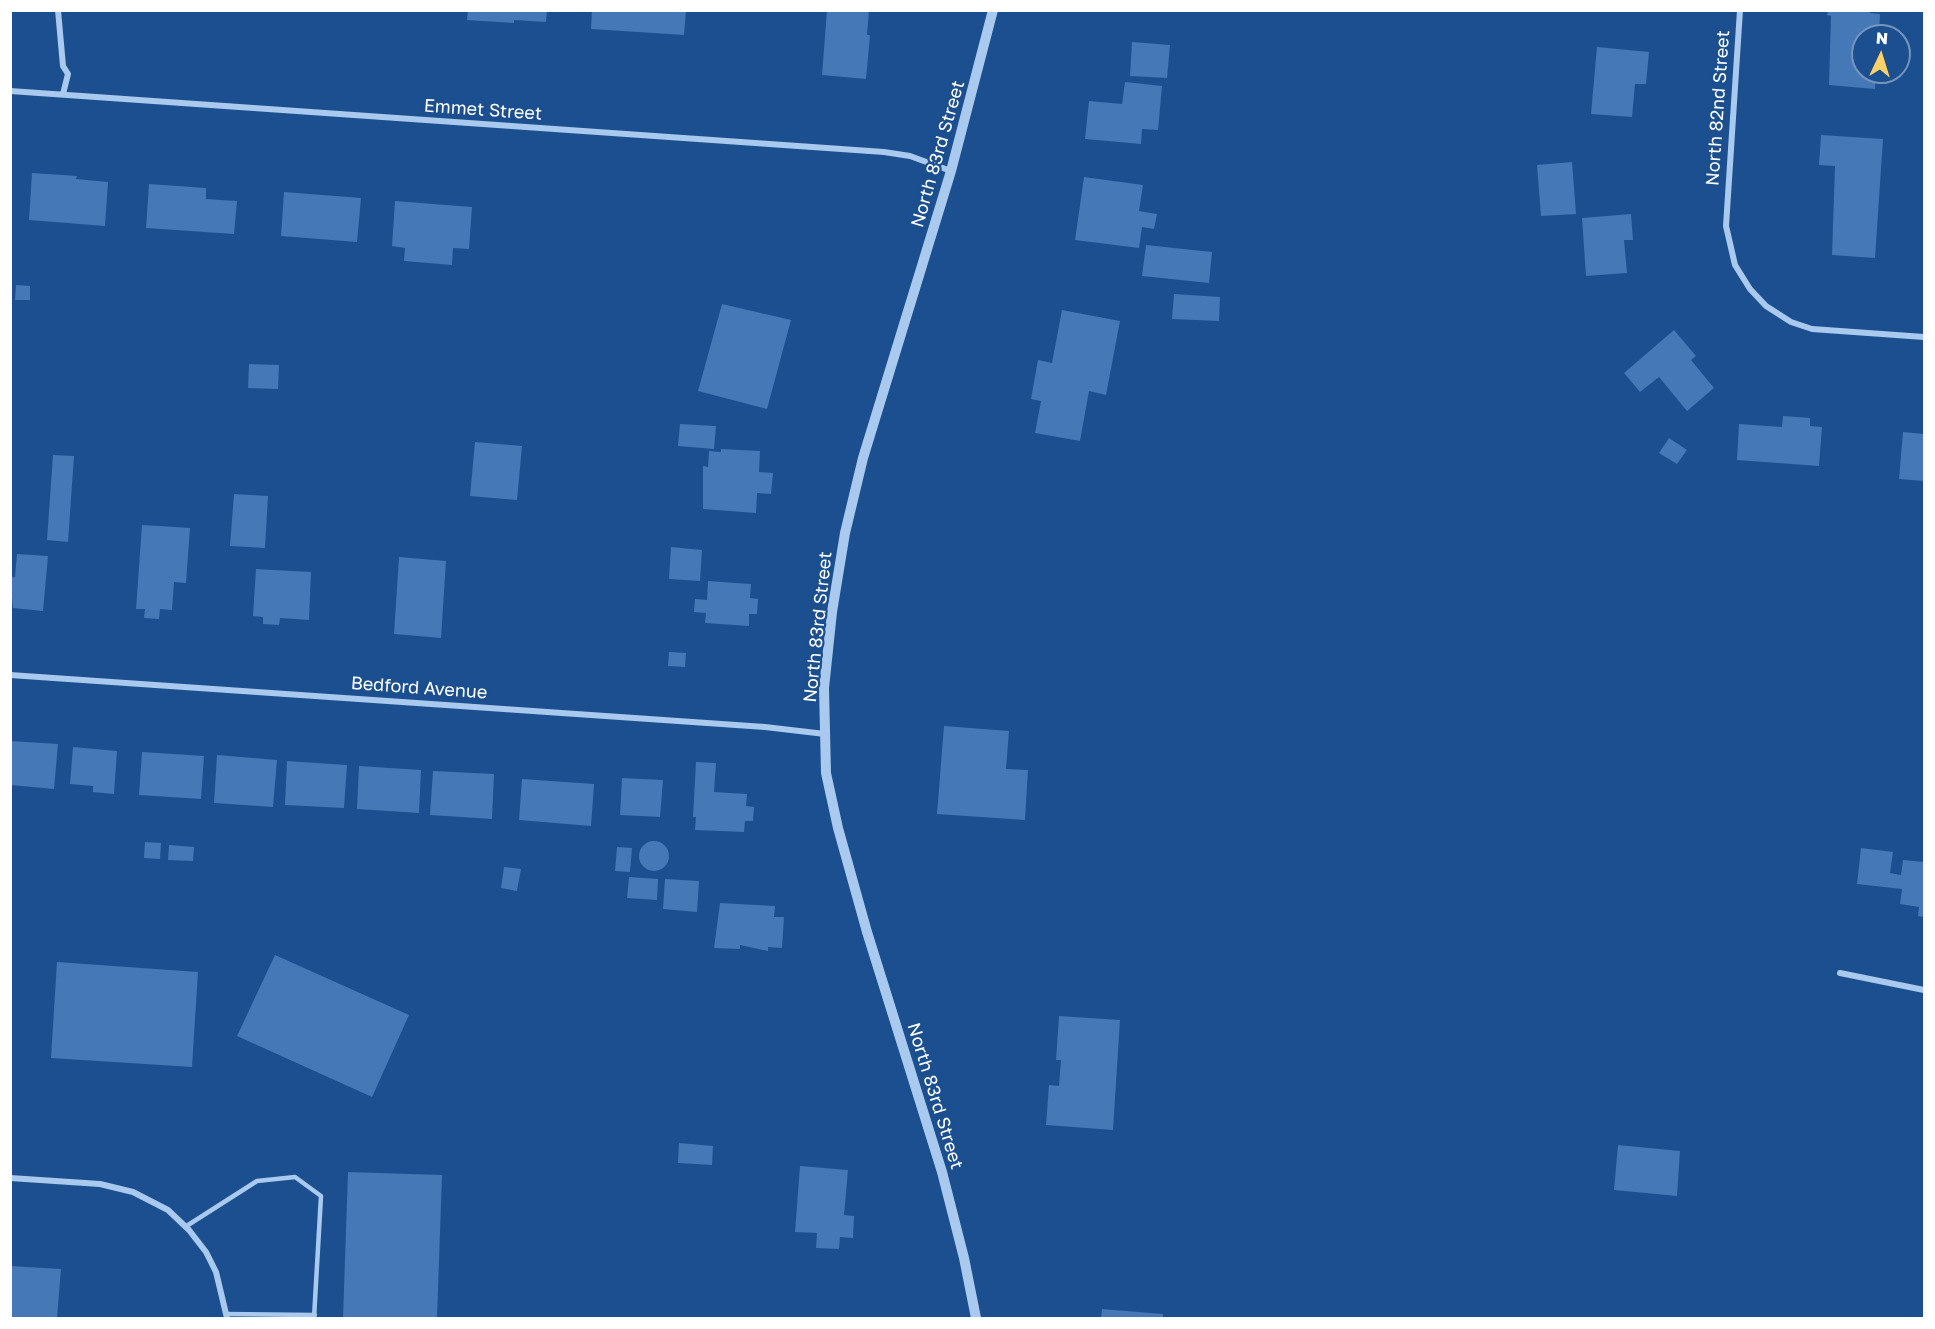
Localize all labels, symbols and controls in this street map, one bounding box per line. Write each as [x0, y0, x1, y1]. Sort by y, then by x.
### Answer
north arrow [1851, 24, 1911, 84]
text: N [1875, 28, 1889, 48]
street label: North 82nd Street [1702, 29, 1734, 187]
street label: North 83rd Street [907, 78, 969, 230]
street label: Emmet Street [423, 95, 543, 125]
street label: North 83rd Street [799, 550, 837, 704]
street label: Bedford Avenue [350, 672, 488, 704]
street label: North 83rd Street [902, 1020, 968, 1172]

